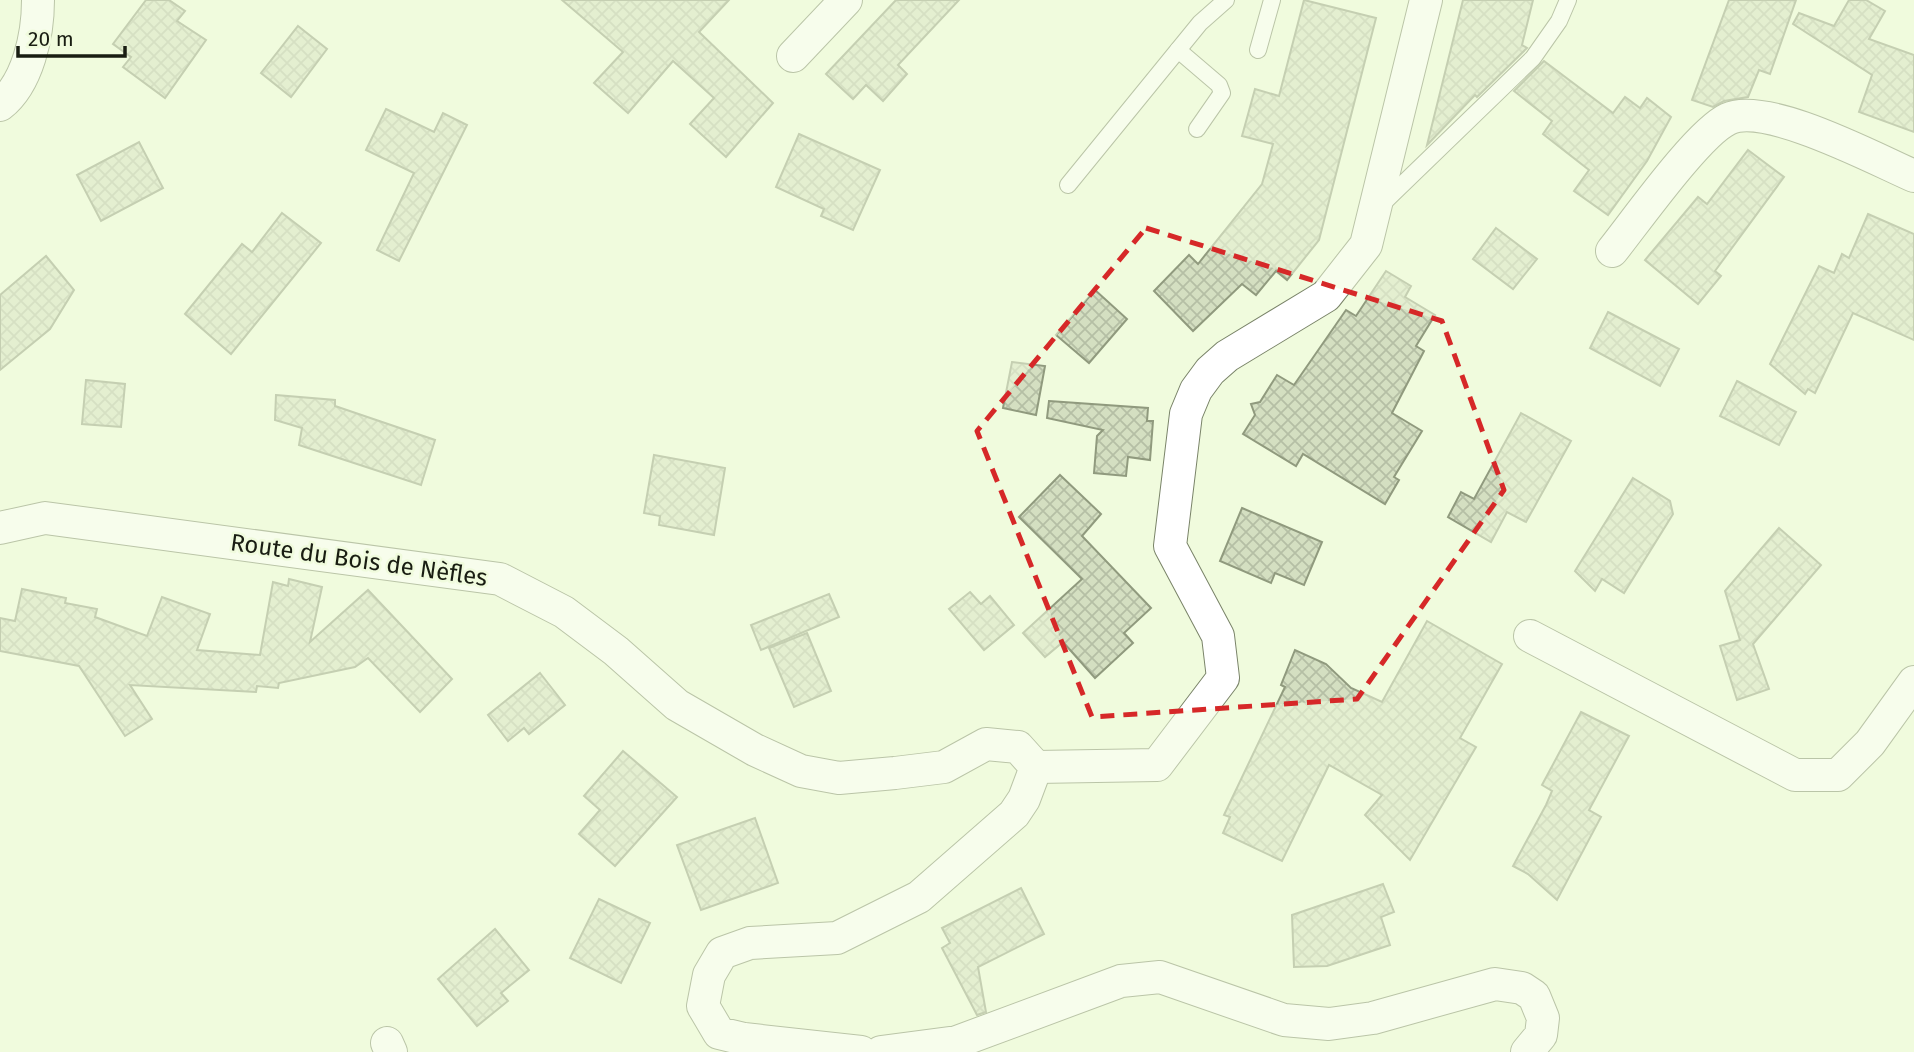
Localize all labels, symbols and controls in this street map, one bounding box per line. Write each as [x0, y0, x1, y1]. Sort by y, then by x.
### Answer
scale bar [18, 14, 124, 58]
text: 20 m [28, 26, 74, 52]
street label: Route du Bois de Nèfles [229, 528, 489, 592]

